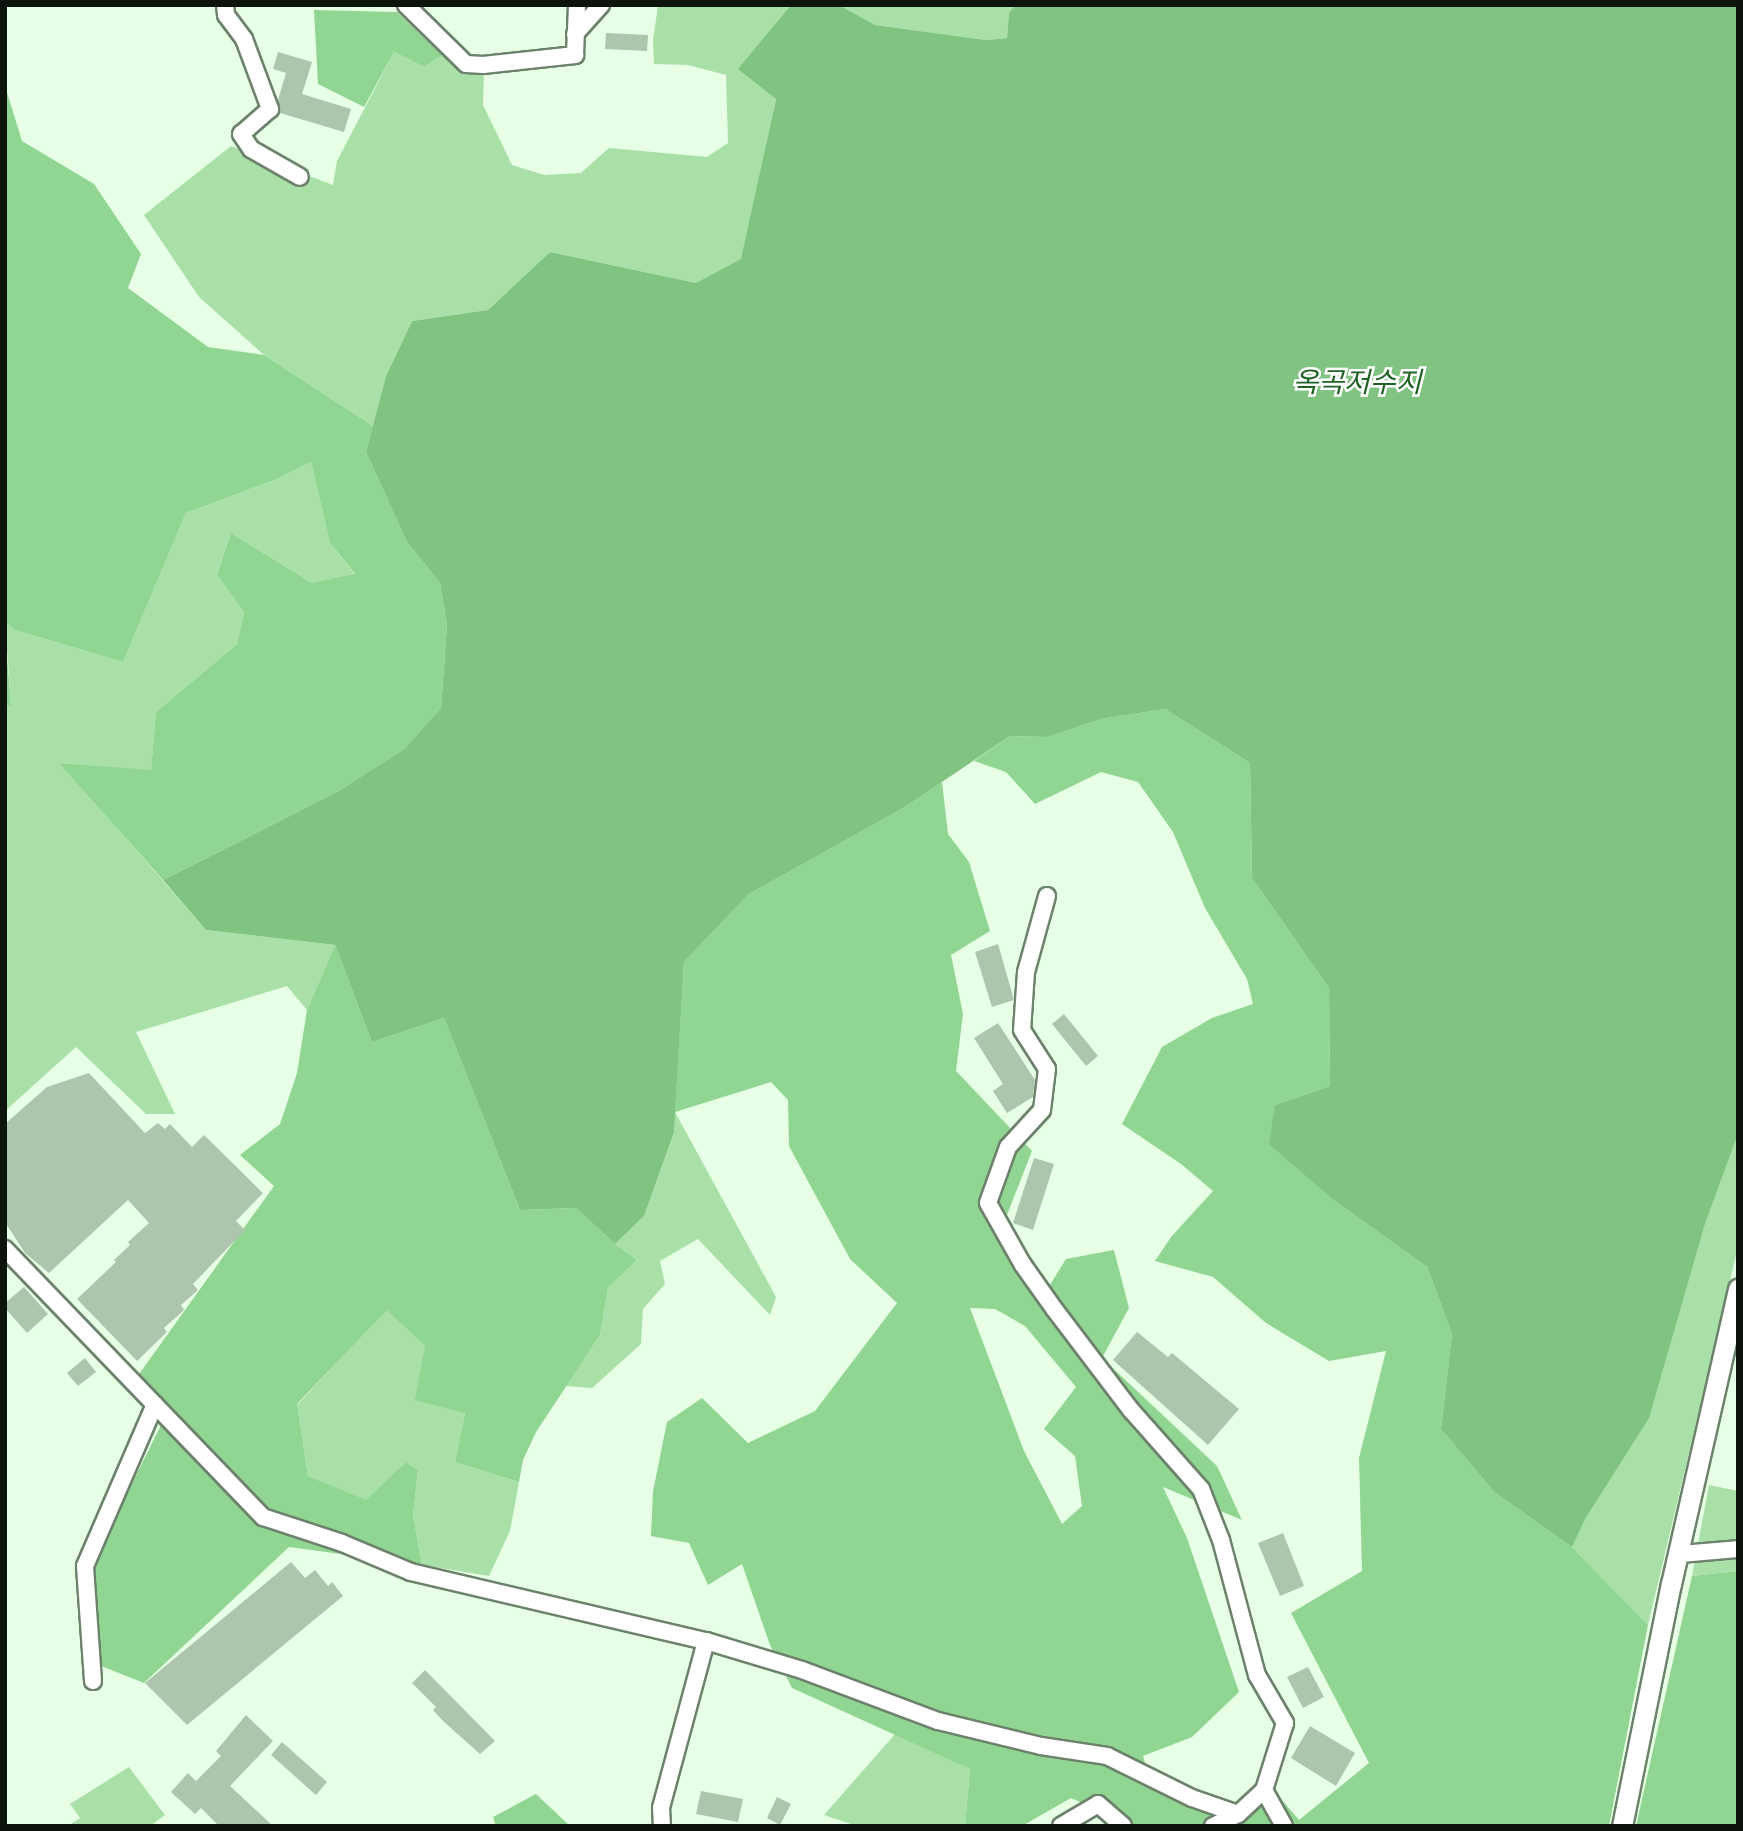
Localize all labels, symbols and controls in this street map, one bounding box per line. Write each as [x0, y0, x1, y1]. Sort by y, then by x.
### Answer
water label: 옥곡저수지 [1293, 366, 1421, 400]

